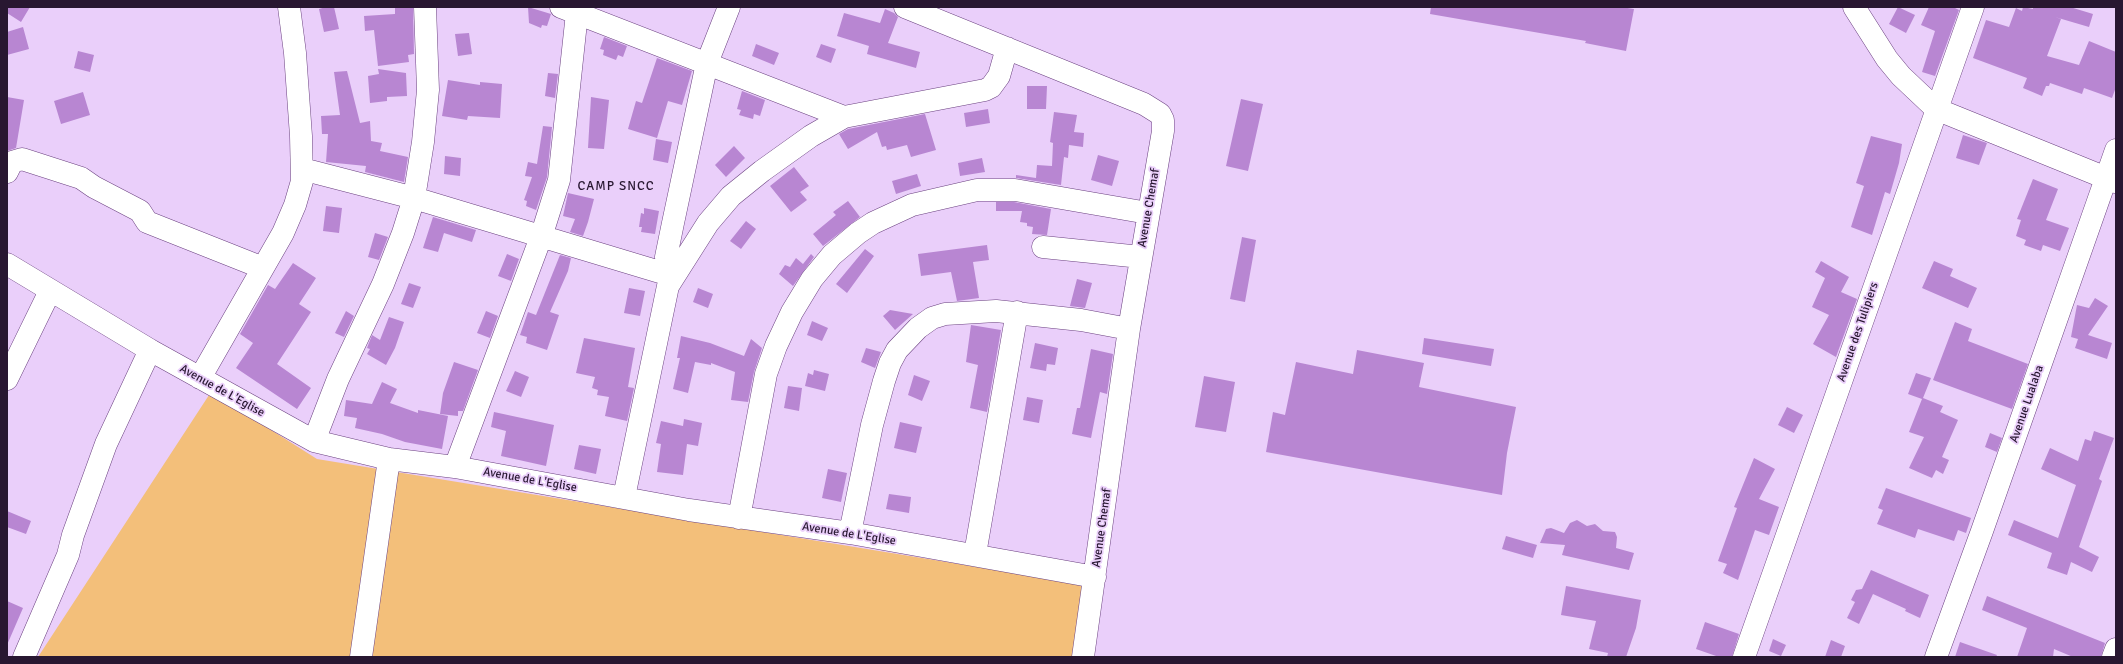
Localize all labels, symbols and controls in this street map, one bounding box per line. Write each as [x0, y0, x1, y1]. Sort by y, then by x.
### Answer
street label: Avenue Chemaf [1135, 168, 1163, 248]
district label: CAMP SNCC [577, 179, 655, 195]
street label: Avenue des Tulipiers [1834, 281, 1882, 383]
street label: Avenue de L'Eglise [177, 362, 267, 420]
street label: Avenue Lualaba [2007, 363, 2047, 445]
street label: Avenue de L'Eglise [482, 465, 578, 495]
street label: Avenue Chemaf [1089, 488, 1115, 568]
street label: Avenue de L'Eglise [801, 519, 897, 549]

